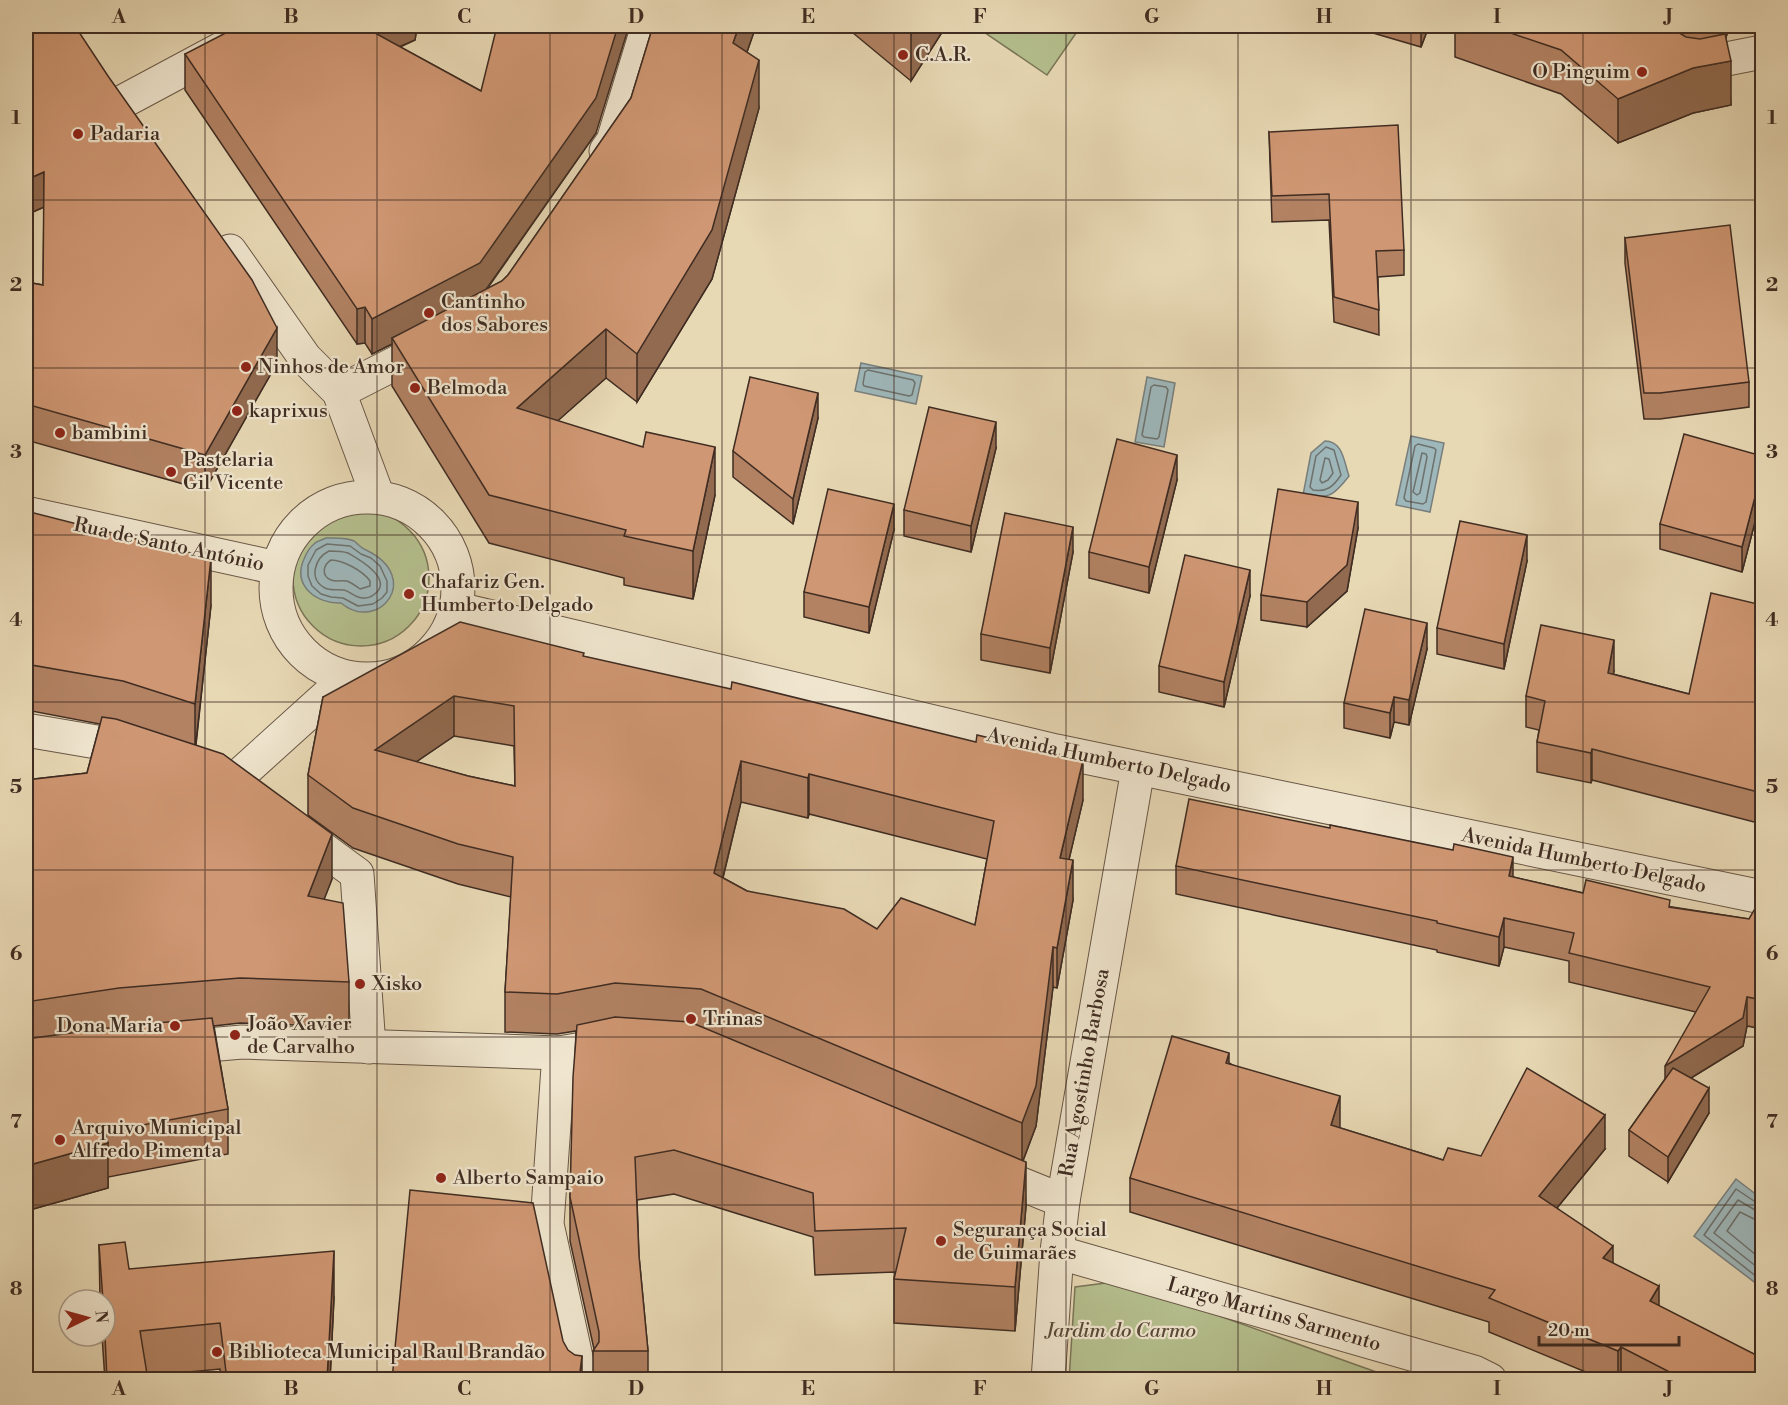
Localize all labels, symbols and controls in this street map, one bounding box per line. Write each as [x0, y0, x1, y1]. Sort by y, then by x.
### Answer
text: A [111, 5, 127, 30]
text: B [283, 5, 299, 30]
text: C [457, 5, 471, 30]
text: D [628, 5, 644, 30]
text: E [801, 5, 815, 30]
text: F [973, 5, 987, 30]
text: G [1144, 5, 1160, 30]
text: H [1316, 5, 1333, 30]
text: I [1493, 5, 1501, 30]
text: J [1662, 5, 1673, 30]
place label: C.A.R. [915, 43, 971, 68]
marker: C.A.R. [896, 48, 910, 62]
place label: O Pinguim [1532, 60, 1630, 85]
marker: O Pinguim [1635, 65, 1649, 79]
text: 1 [11, 106, 21, 131]
text: 1 [1767, 106, 1777, 131]
place label: Padaria [90, 122, 161, 147]
marker: Padaria [71, 127, 85, 141]
text: 2 [10, 273, 22, 298]
text: 2 [1766, 273, 1778, 298]
place label: Cantinho dos Sabores [441, 290, 548, 338]
marker: Cantinho dos Sabores [422, 306, 436, 320]
place label: Ninhos de Amor [258, 355, 404, 380]
marker: Ninhos de Amor [239, 360, 253, 374]
place label: Belmoda [426, 376, 508, 401]
marker: Belmoda [408, 381, 422, 395]
place label: kaprixus [249, 399, 328, 424]
marker: kaprixus [230, 404, 244, 418]
place label: bambini [72, 421, 148, 446]
marker: bambini [53, 426, 67, 440]
text: 3 [10, 440, 22, 465]
text: 3 [1766, 440, 1778, 465]
place label: Pastelaria Gil Vicente [183, 448, 283, 496]
marker: Pastelaria Gil Vicente [164, 465, 178, 479]
street label: Rua de Santo António [71, 513, 267, 577]
place label: Chafariz Gen. Humberto Delgado [421, 570, 593, 618]
marker: Chafariz Gen. Humberto Delgado [402, 587, 416, 601]
text: 4 [9, 608, 23, 633]
text: 4 [1765, 608, 1779, 633]
street label: Avenida Humberto Delgado [984, 723, 1233, 799]
text: 5 [10, 775, 22, 800]
text: 5 [1766, 775, 1778, 800]
street label: Avenida Humberto Delgado [1459, 823, 1708, 899]
text: 6 [10, 942, 23, 967]
text: 6 [1766, 942, 1779, 967]
street label: Rua Agostinho Barbosa [1054, 966, 1116, 1179]
place label: Xisko [371, 972, 422, 997]
marker: Xisko [353, 977, 367, 991]
place label: Trinas [703, 1007, 763, 1032]
place label: João Xavier de Carvalho [246, 1012, 355, 1060]
marker: Trinas [684, 1012, 698, 1026]
place label: Dona Maria [57, 1014, 164, 1039]
marker: Dona Maria [168, 1019, 182, 1033]
marker: João Xavier de Carvalho [228, 1028, 242, 1042]
text: 7 [10, 1110, 22, 1135]
text: 7 [1766, 1110, 1778, 1135]
place label: Arquivo Municipal Alfredo Pimenta [71, 1116, 241, 1164]
marker: Arquivo Municipal Alfredo Pimenta [53, 1133, 67, 1147]
place label: Alberto Sampaio [452, 1166, 604, 1191]
marker: Alberto Sampaio [434, 1171, 448, 1185]
place label: Segurança Social de Guimarães [953, 1218, 1107, 1266]
marker: Segurança Social de Guimarães [934, 1234, 948, 1248]
street label: Largo Martins Sarmento [1164, 1272, 1384, 1358]
text: 8 [10, 1277, 23, 1302]
text: 8 [1766, 1277, 1779, 1302]
north arrow [57, 1288, 117, 1348]
scale bar [1539, 1309, 1678, 1347]
text: N [90, 1310, 111, 1324]
park label: Jardim do Carmo [1044, 1319, 1196, 1344]
text: 20 m [1548, 1319, 1590, 1342]
place label: Biblioteca Municipal Raul Brandão [228, 1340, 545, 1365]
marker: Biblioteca Municipal Raul Brandão [210, 1345, 224, 1359]
text: A [111, 1377, 127, 1402]
text: B [283, 1377, 299, 1402]
text: C [457, 1377, 471, 1402]
text: D [628, 1377, 644, 1402]
text: E [801, 1377, 815, 1402]
text: F [973, 1377, 987, 1402]
text: G [1144, 1377, 1160, 1402]
text: H [1316, 1377, 1333, 1402]
text: I [1493, 1377, 1501, 1402]
text: J [1662, 1377, 1673, 1402]

